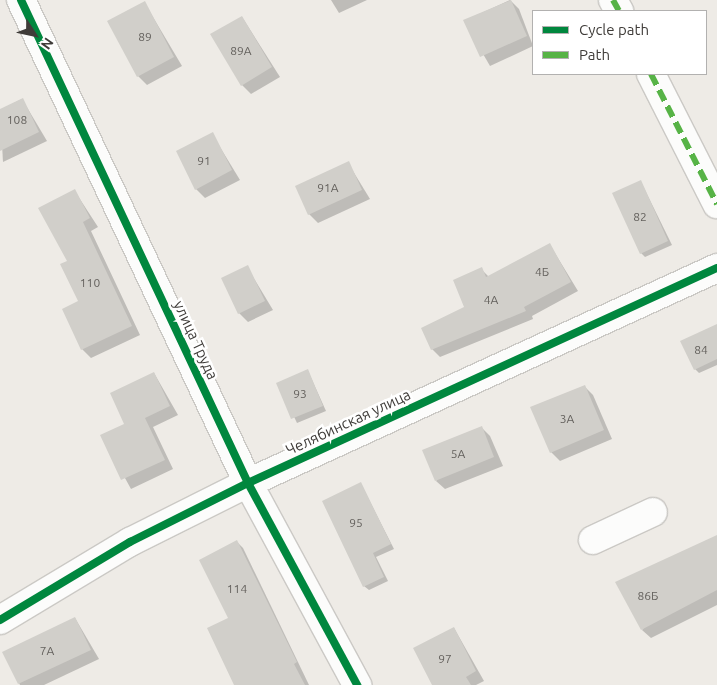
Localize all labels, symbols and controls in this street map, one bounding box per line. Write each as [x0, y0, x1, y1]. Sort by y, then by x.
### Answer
north arrow [10, 10, 60, 60]
legend [532, 10, 707, 75]
text: Cycle path [579, 21, 649, 38]
house number: 89 [138, 30, 152, 44]
text: N [38, 35, 57, 52]
house number: 89А [230, 44, 252, 58]
text: Path [579, 46, 610, 63]
house number: 108 [7, 113, 27, 127]
house number: 91 [197, 154, 211, 168]
house number: 91А [317, 181, 339, 195]
house number: 82 [633, 210, 647, 224]
house number: 4Б [535, 265, 549, 279]
house number: 110 [80, 276, 100, 290]
house number: 4А [484, 293, 498, 307]
street label: улица Труда [170, 298, 222, 382]
house number: 84 [694, 343, 708, 357]
street label: Челябинская улица [283, 385, 413, 459]
house number: 93 [293, 387, 307, 401]
house number: 3А [560, 412, 574, 426]
house number: 5А [451, 447, 465, 461]
house number: 95 [349, 516, 363, 530]
house number: 114 [227, 582, 247, 596]
house number: 86Б [638, 589, 658, 603]
house number: 7А [40, 644, 54, 658]
house number: 97 [438, 652, 452, 666]

